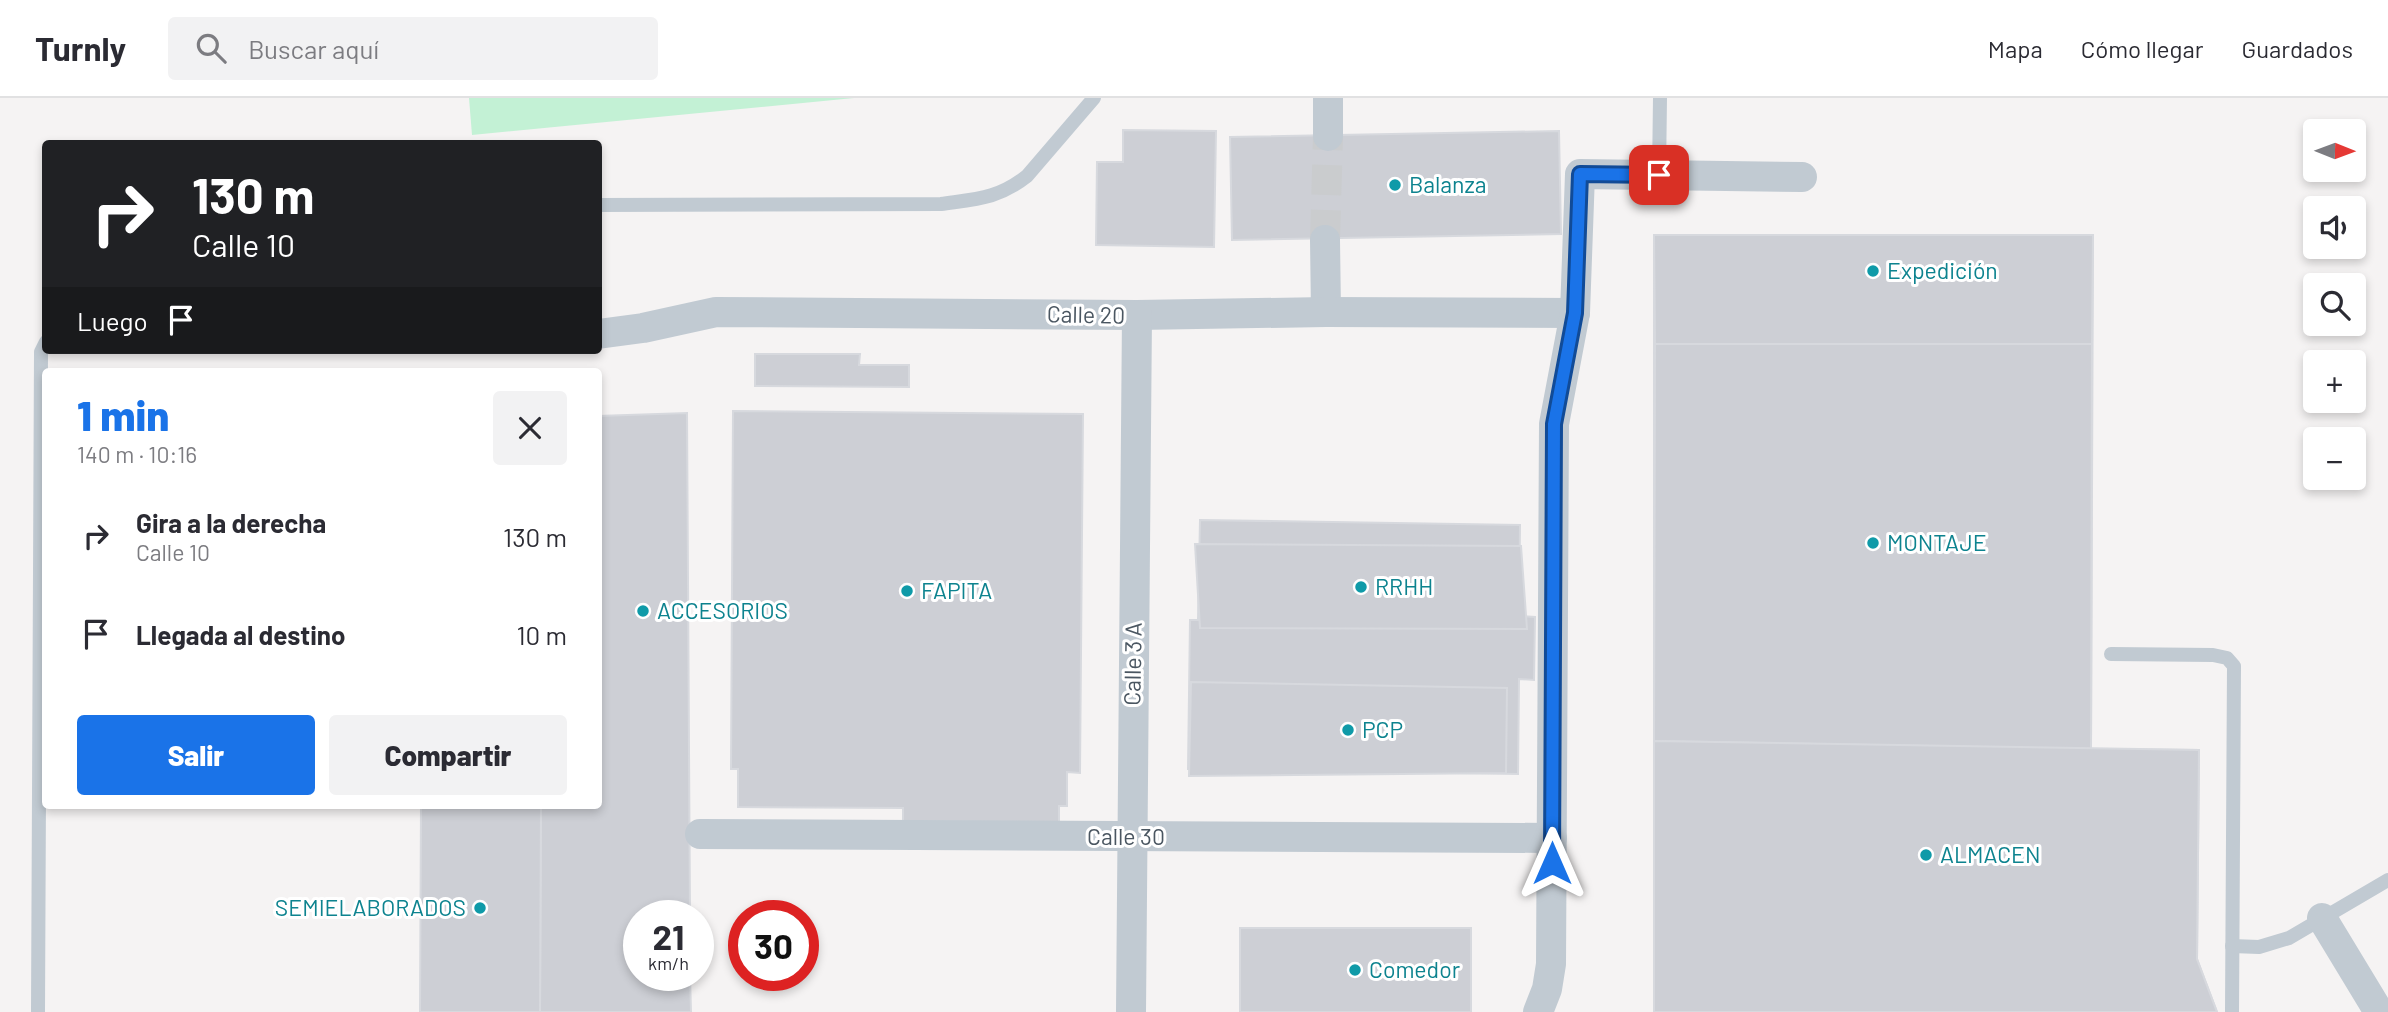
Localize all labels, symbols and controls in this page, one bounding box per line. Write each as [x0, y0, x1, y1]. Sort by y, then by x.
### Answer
search box [168, 17, 658, 80]
text: Turnly [35, 28, 126, 68]
icon: search [192, 29, 230, 67]
text: Buscar aquí [248, 33, 379, 64]
text: Mapa [1988, 34, 2043, 63]
text: Cómo llegar [2081, 34, 2203, 63]
text: Guardados [2241, 34, 2353, 63]
north arrow [2303, 119, 2366, 182]
map controls [2303, 119, 2366, 490]
pin [1629, 145, 1689, 205]
icon: arrive [1640, 156, 1678, 194]
text: 130 m [192, 165, 314, 224]
icon: right [77, 168, 168, 259]
place label: Balanza [1409, 170, 1486, 198]
marker: Balanza [1387, 177, 1403, 193]
button: sound [2303, 196, 2366, 259]
text: Calle 10 [192, 225, 295, 263]
place label: Expedición [1887, 256, 1998, 284]
marker: Expedición [1865, 263, 1881, 279]
button: search [2303, 273, 2366, 336]
street label: Calle 20 [1047, 299, 1125, 329]
icon: arrive [162, 301, 200, 339]
text: Luego [77, 305, 148, 336]
button: + [2303, 350, 2366, 413]
text: 1 min [77, 389, 169, 439]
button: close [493, 391, 567, 465]
button: − [2303, 427, 2366, 490]
text: 140 m · 10:16 [77, 440, 197, 468]
text: Gira a la derecha [136, 507, 326, 538]
icon: right [77, 517, 115, 555]
text: 130 m [503, 521, 567, 552]
place label: MONTAJE [1887, 528, 1987, 556]
marker: MONTAJE [1865, 535, 1881, 551]
text: Calle 10 [136, 538, 210, 566]
place label: RRHH [1375, 572, 1433, 600]
place label: FAPITA [921, 576, 992, 604]
marker: RRHH [1353, 579, 1369, 595]
marker: FAPITA [899, 583, 915, 599]
place label: ACCESORIOS [657, 596, 788, 624]
marker: ACCESORIOS [635, 603, 651, 619]
icon: arrive [77, 615, 115, 653]
text: Llegada al destino [136, 619, 345, 650]
text: 10 m [517, 619, 567, 650]
street label: Calle 3 A [1117, 622, 1147, 706]
button: Salir [77, 715, 315, 795]
button: Compartir [329, 715, 567, 795]
place label: PCP [1362, 715, 1403, 743]
marker: PCP [1340, 722, 1356, 738]
street label: Calle 30 [1087, 822, 1165, 850]
position arrow [1515, 826, 1589, 900]
place label: ALMACEN [1940, 840, 2041, 868]
marker: ALMACEN [1918, 847, 1934, 863]
place label: SEMIELABORADOS [275, 893, 466, 921]
marker: SEMIELABORADOS [472, 900, 488, 916]
speed limit sign: 30 [728, 900, 819, 991]
text: 21 [653, 915, 684, 957]
text: km/h [648, 952, 689, 974]
place label: Comedor [1369, 955, 1461, 983]
marker: Comedor [1347, 962, 1363, 978]

